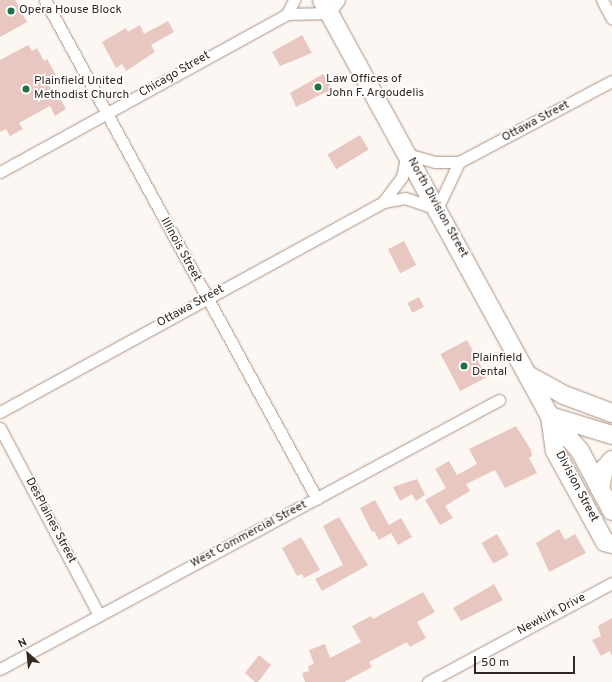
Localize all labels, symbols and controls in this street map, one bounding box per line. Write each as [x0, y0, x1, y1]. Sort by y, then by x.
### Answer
place label: Opera House Block [19, 4, 122, 18]
marker: Opera House Block [6, 6, 16, 16]
street label: Chicago Street [137, 49, 213, 101]
place label: Law Offices of John F. Argoudelis [326, 73, 425, 101]
place label: Plainfield United Methodist Church [34, 75, 129, 103]
marker: Law Offices of John F. Argoudelis [313, 82, 323, 92]
marker: Plainfield United Methodist Church [21, 84, 31, 94]
street label: Ottawa Street [500, 98, 572, 146]
street label: North Division Street [403, 155, 471, 261]
street label: Illinois Street [157, 216, 203, 284]
street label: Ottawa Street [155, 283, 227, 331]
place label: Plainfield Dental [472, 352, 522, 380]
marker: Plainfield Dental [459, 361, 469, 371]
street label: Division Street [551, 449, 601, 525]
street label: DesPlaines Street [21, 476, 79, 566]
street label: West Commercial Street [188, 498, 310, 572]
street label: Newkirk Drive [515, 591, 589, 639]
north arrow [8, 634, 48, 674]
text: N [16, 635, 29, 651]
scale bar [476, 648, 577, 674]
text: 50 m [481, 655, 509, 671]

